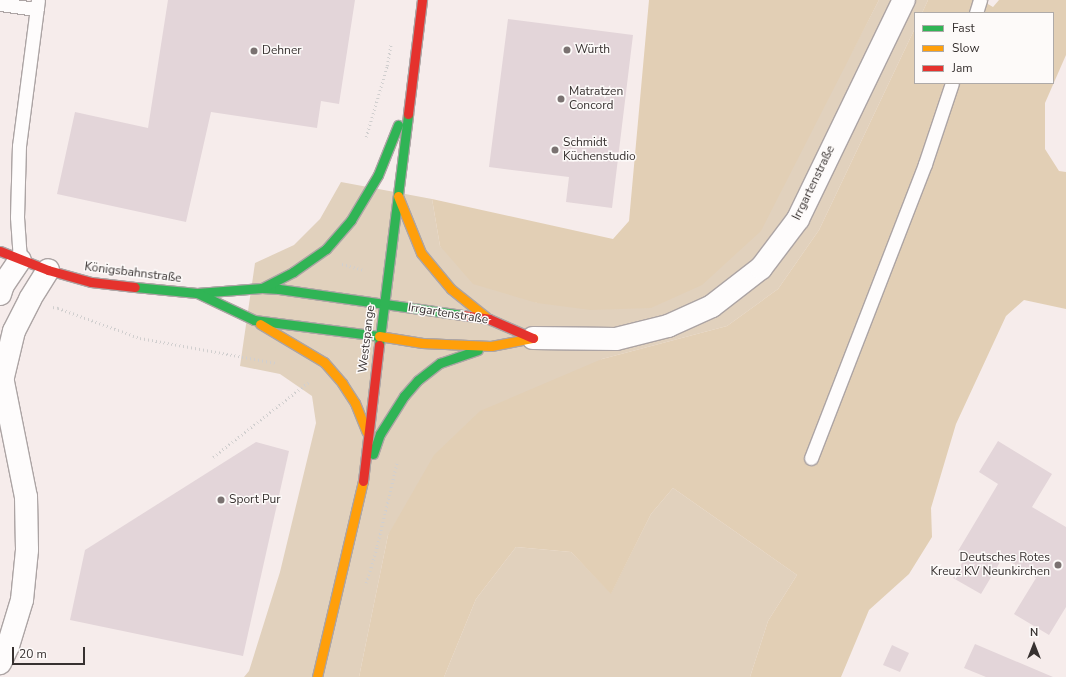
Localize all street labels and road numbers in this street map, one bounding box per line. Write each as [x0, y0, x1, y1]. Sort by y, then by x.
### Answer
street label: Irrgartenstraße [790, 143, 838, 223]
street label: Königsbahnstraße [84, 260, 182, 286]
street label: Irrgartenstraße [407, 301, 489, 327]
street label: Westspange [356, 304, 378, 374]

